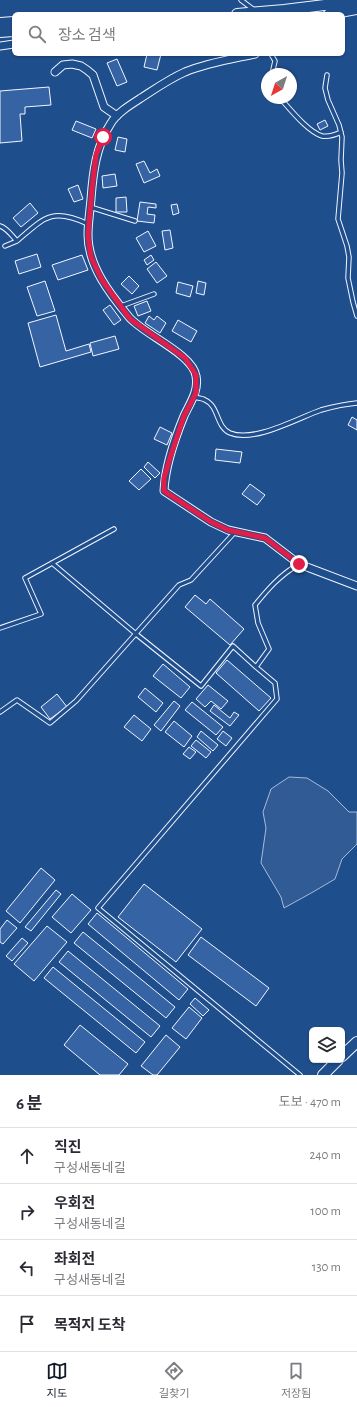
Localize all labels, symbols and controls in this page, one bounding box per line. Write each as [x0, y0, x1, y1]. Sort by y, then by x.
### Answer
search box [12, 12, 345, 56]
icon: search [26, 23, 48, 45]
text: 장소 검색 [58, 28, 116, 43]
north arrow [261, 68, 297, 104]
route start [94, 128, 112, 146]
route end [290, 555, 308, 573]
map controls [309, 1027, 345, 1063]
button: layers [309, 1027, 345, 1063]
text: 6 분 [16, 1095, 42, 1112]
text: 도보 · 470 m [279, 1096, 341, 1109]
text: 직진 [54, 1140, 82, 1155]
icon: ahead [16, 1145, 38, 1167]
text: 240 m [309, 1149, 341, 1162]
text: 구성새동네길 [54, 1162, 126, 1175]
text: 우회전 [54, 1196, 95, 1211]
icon: right [16, 1201, 38, 1223]
text: 100 m [310, 1205, 341, 1218]
text: 구성새동네길 [54, 1218, 126, 1231]
text: 좌회전 [54, 1252, 95, 1267]
icon: left [16, 1257, 38, 1279]
text: 130 m [312, 1261, 341, 1274]
text: 구성새동네길 [54, 1274, 126, 1287]
icon: arrive [16, 1313, 38, 1335]
text: 목적지 도착 [54, 1318, 125, 1333]
tab: 지도 [46, 1360, 68, 1400]
tab: 길찾기 [159, 1360, 189, 1400]
tab: 저장됨 [281, 1360, 311, 1400]

